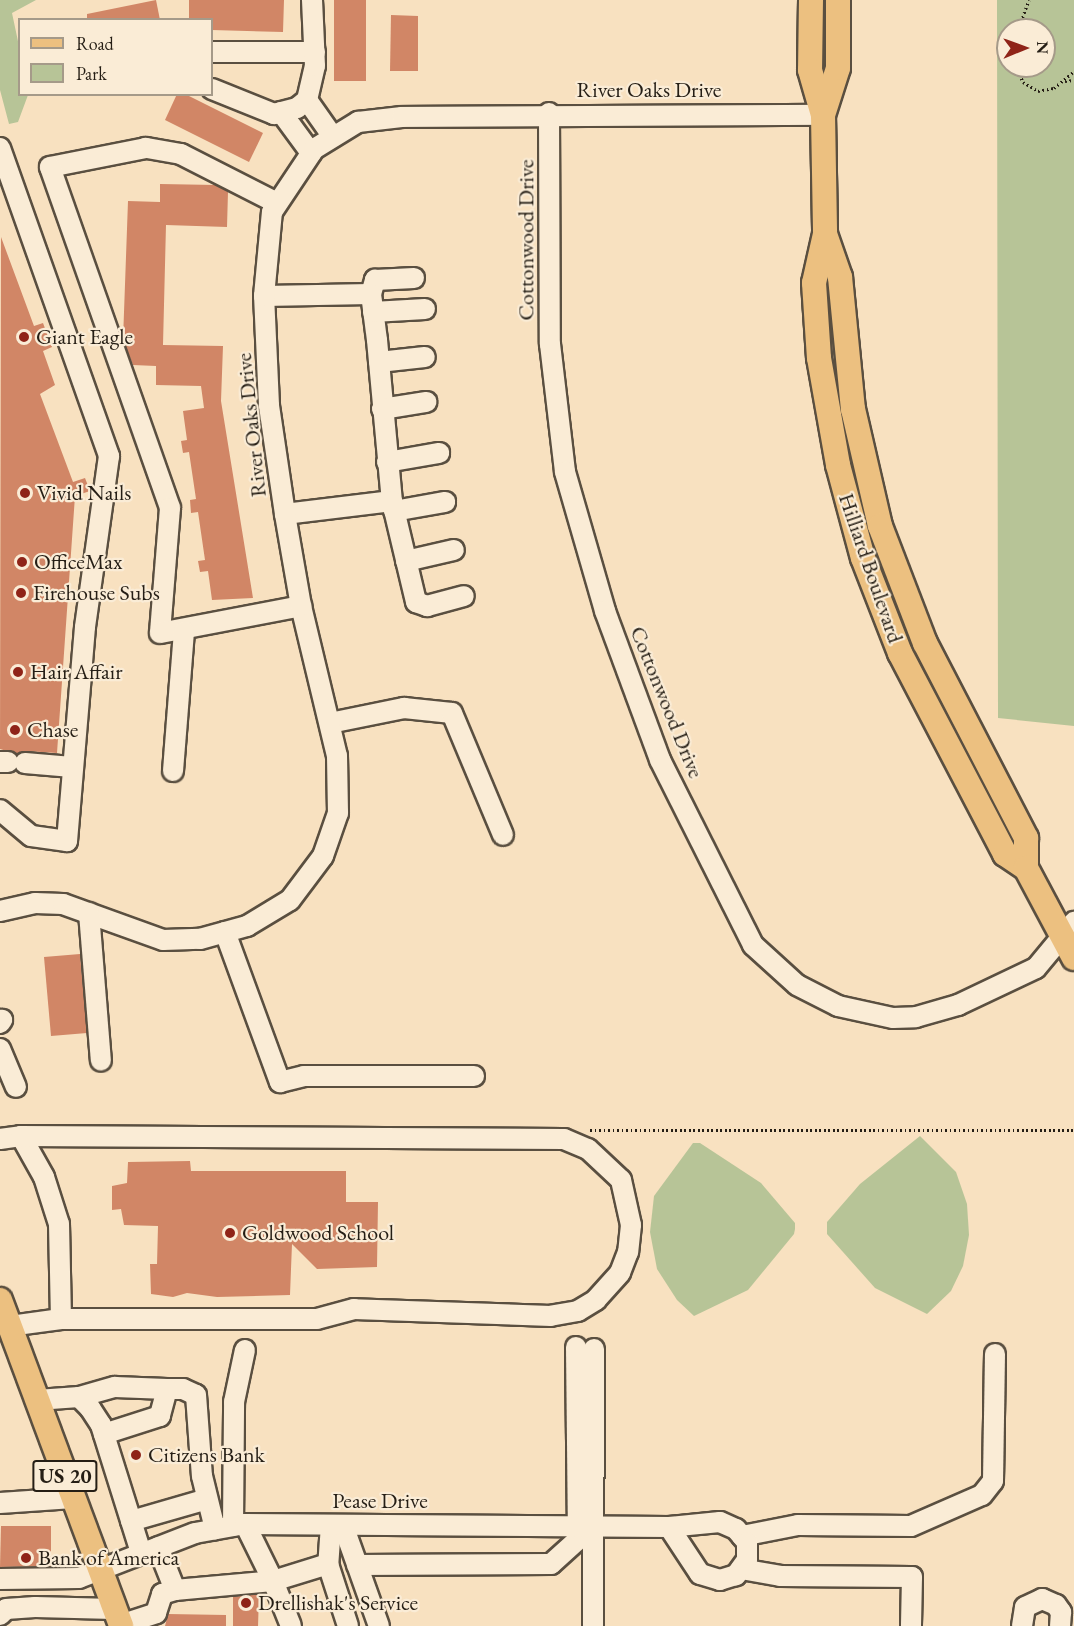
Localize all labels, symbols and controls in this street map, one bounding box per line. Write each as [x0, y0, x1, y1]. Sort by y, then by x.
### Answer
legend [18, 18, 213, 96]
north arrow [996, 18, 1056, 78]
text: Road [76, 32, 114, 55]
text: N [1032, 41, 1053, 54]
text: Park [76, 62, 107, 85]
street label: River Oaks Drive [577, 77, 721, 103]
street label: Cottonwood Drive [513, 159, 539, 321]
place label: Giant Eagle [36, 324, 133, 350]
marker: Giant Eagle [17, 330, 31, 344]
street label: River Oaks Drive [230, 352, 272, 498]
place label: Vivid Nails [37, 480, 131, 506]
marker: Vivid Nails [18, 486, 32, 500]
street label: Hilliard Boulevard [833, 490, 909, 646]
place label: OfficeMax [34, 549, 123, 575]
marker: OfficeMax [15, 555, 29, 569]
place label: Firehouse Subs [33, 580, 160, 606]
marker: Firehouse Subs [14, 586, 28, 600]
street label: Cottonwood Drive [625, 622, 709, 782]
place label: Hair Affair [30, 659, 123, 685]
marker: Hair Affair [11, 665, 25, 679]
place label: Chase [27, 717, 78, 743]
marker: Chase [8, 723, 22, 737]
place label: Goldwood School [242, 1220, 394, 1246]
marker: Goldwood School [223, 1226, 237, 1240]
place label: Citizens Bank [148, 1442, 265, 1468]
marker: Citizens Bank [129, 1448, 143, 1462]
road number: US 20 [32, 1458, 98, 1494]
street label: Pease Drive [332, 1488, 428, 1514]
place label: Bank of America [38, 1545, 179, 1571]
marker: Bank of America [19, 1551, 33, 1565]
place label: Drellishak's Service [258, 1590, 418, 1616]
marker: Drellishak's Service [239, 1596, 253, 1610]

